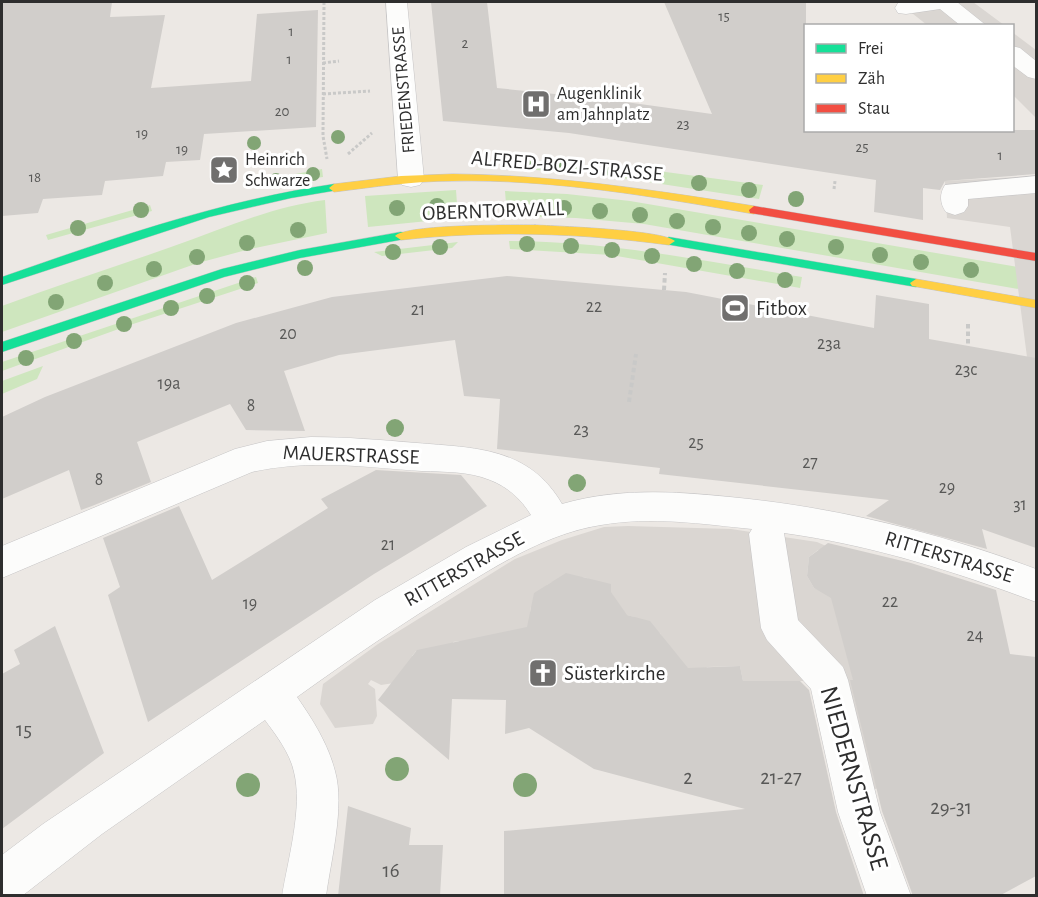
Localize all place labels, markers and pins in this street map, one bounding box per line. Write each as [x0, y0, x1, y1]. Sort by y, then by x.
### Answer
place label: Augenklinik am Jahnplatz [557, 85, 650, 124]
hospital icon: Augenklinik am Jahnplatz [520, 88, 552, 120]
place label: Heinrich Schwarze [245, 151, 310, 190]
place icon: Heinrich Schwarze [208, 154, 240, 186]
sports icon: Fitbox [719, 292, 751, 324]
place label: Fitbox [756, 298, 807, 319]
church icon: Süsterkirche [527, 657, 559, 689]
place label: Süsterkirche [564, 663, 665, 684]

